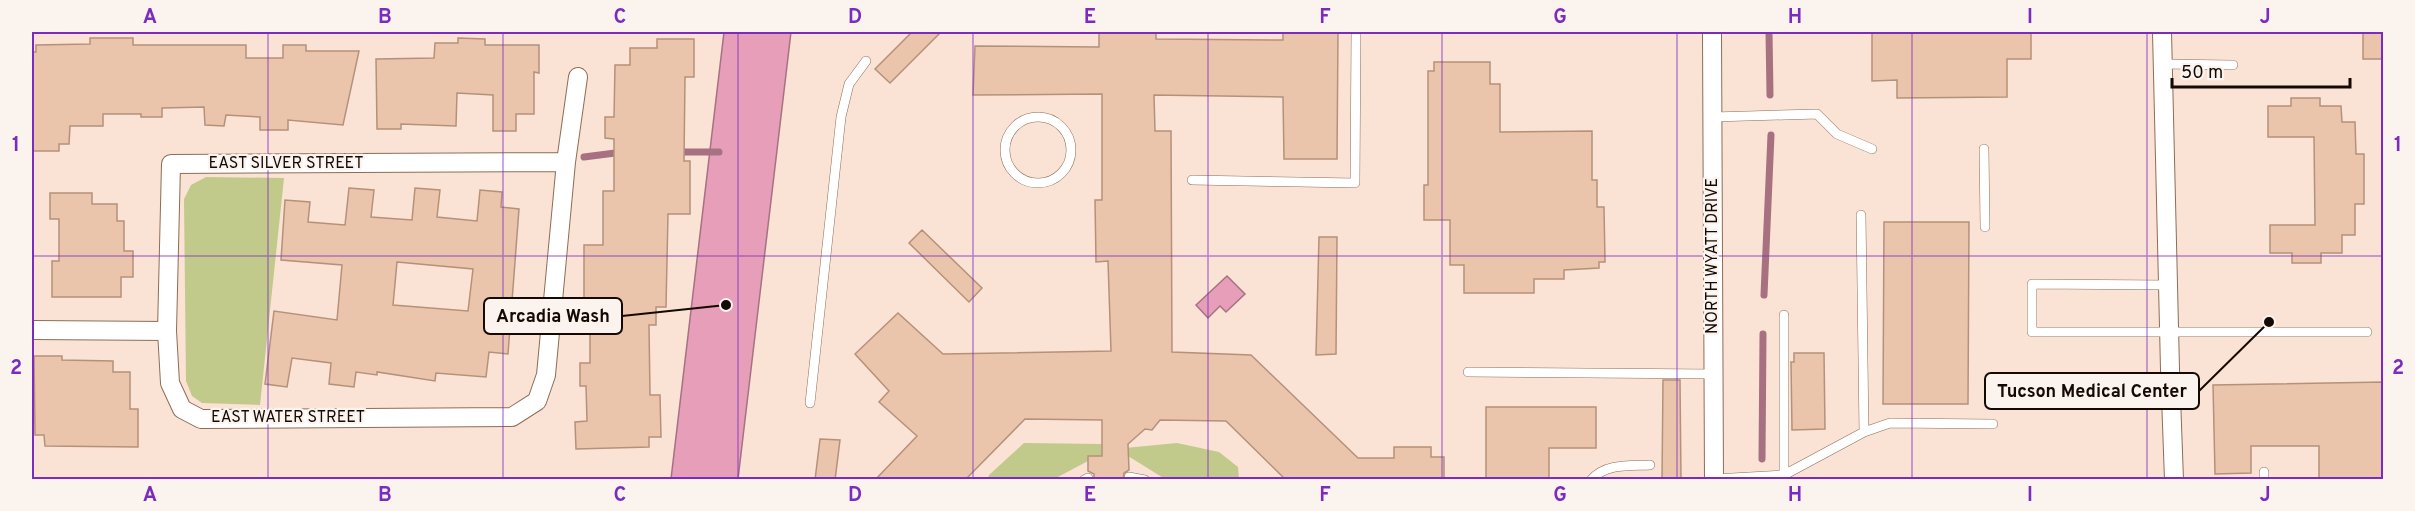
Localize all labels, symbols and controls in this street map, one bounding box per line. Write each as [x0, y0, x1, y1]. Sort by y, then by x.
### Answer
text: A [143, 5, 157, 31]
text: B [378, 5, 392, 31]
text: C [614, 5, 626, 31]
text: D [848, 5, 862, 31]
text: E [1084, 5, 1096, 31]
text: F [1319, 5, 1331, 31]
text: G [1553, 5, 1567, 31]
text: H [1788, 5, 1802, 31]
text: I [2027, 5, 2033, 31]
text: J [2259, 5, 2271, 31]
scale bar [2172, 51, 2350, 89]
text: 50 m [2181, 62, 2223, 85]
text: 1 [12, 133, 20, 159]
text: 1 [2394, 133, 2402, 159]
street label: EAST SILVER STREET [208, 154, 364, 174]
street label: NORTH WYATT DRIVE [1703, 178, 1723, 334]
callout: Arcadia Wash [484, 298, 622, 334]
text: Arcadia Wash [496, 306, 610, 329]
text: 2 [10, 356, 22, 382]
text: 2 [2392, 356, 2404, 382]
callout: Tucson Medical Center [1985, 373, 2199, 409]
text: Tucson Medical Center [1997, 381, 2187, 404]
street label: EAST WATER STREET [211, 408, 365, 428]
text: A [143, 483, 157, 509]
text: B [378, 483, 392, 509]
text: C [614, 483, 626, 509]
text: D [848, 483, 862, 509]
text: E [1084, 483, 1096, 509]
text: F [1319, 483, 1331, 509]
text: G [1553, 483, 1567, 509]
text: H [1788, 483, 1802, 509]
text: I [2027, 483, 2033, 509]
text: J [2259, 483, 2271, 509]

